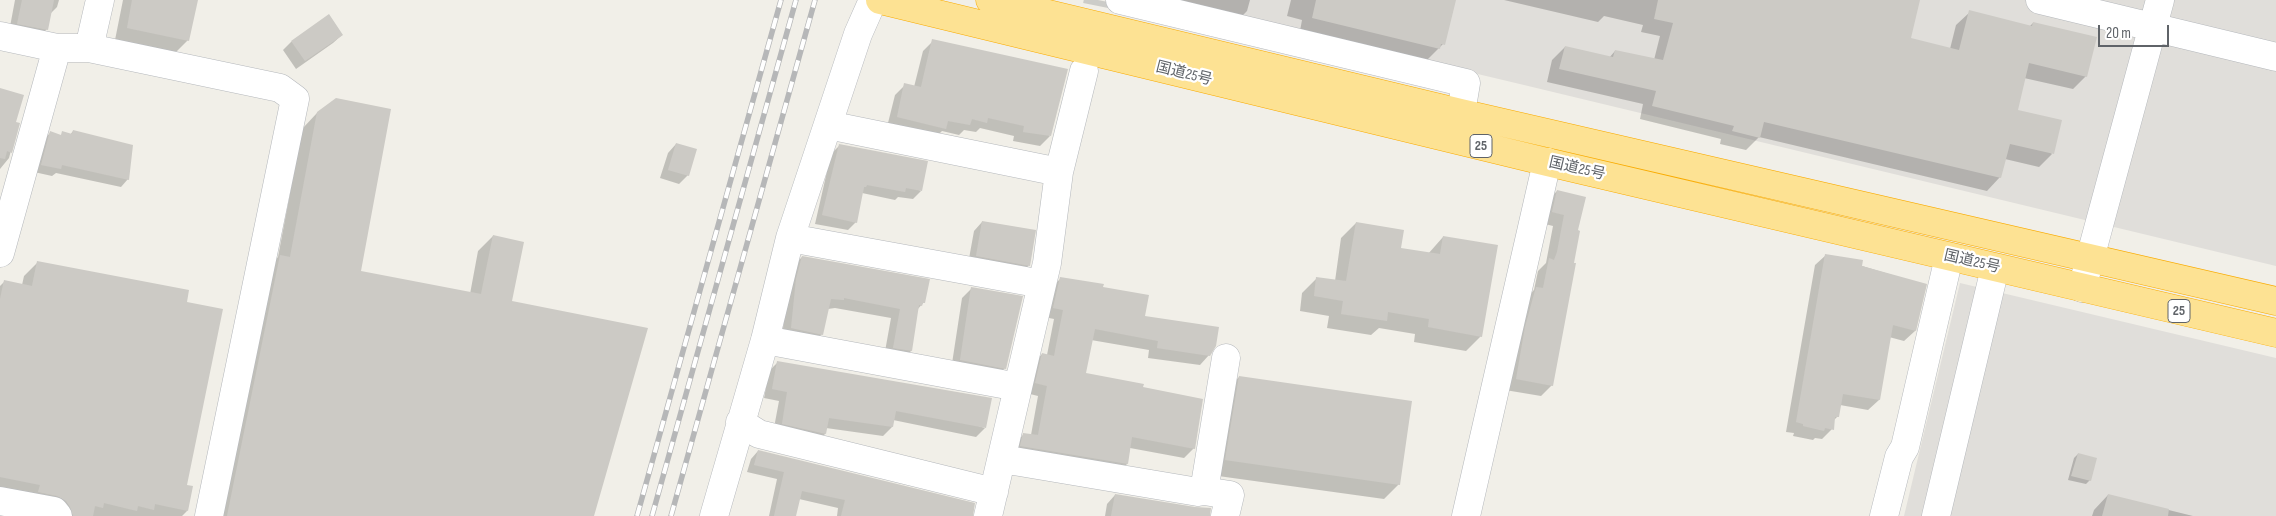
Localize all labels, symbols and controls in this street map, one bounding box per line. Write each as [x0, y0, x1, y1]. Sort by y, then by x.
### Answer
scale bar [2101, 15, 2172, 47]
text: 20 m [2106, 24, 2131, 43]
street label: 国道25号 [1154, 58, 1214, 90]
road number: 25 [1470, 134, 1492, 158]
street label: 国道25号 [1547, 154, 1607, 184]
street label: 国道25号 [1942, 247, 2002, 277]
road number: 25 [2168, 300, 2190, 322]

